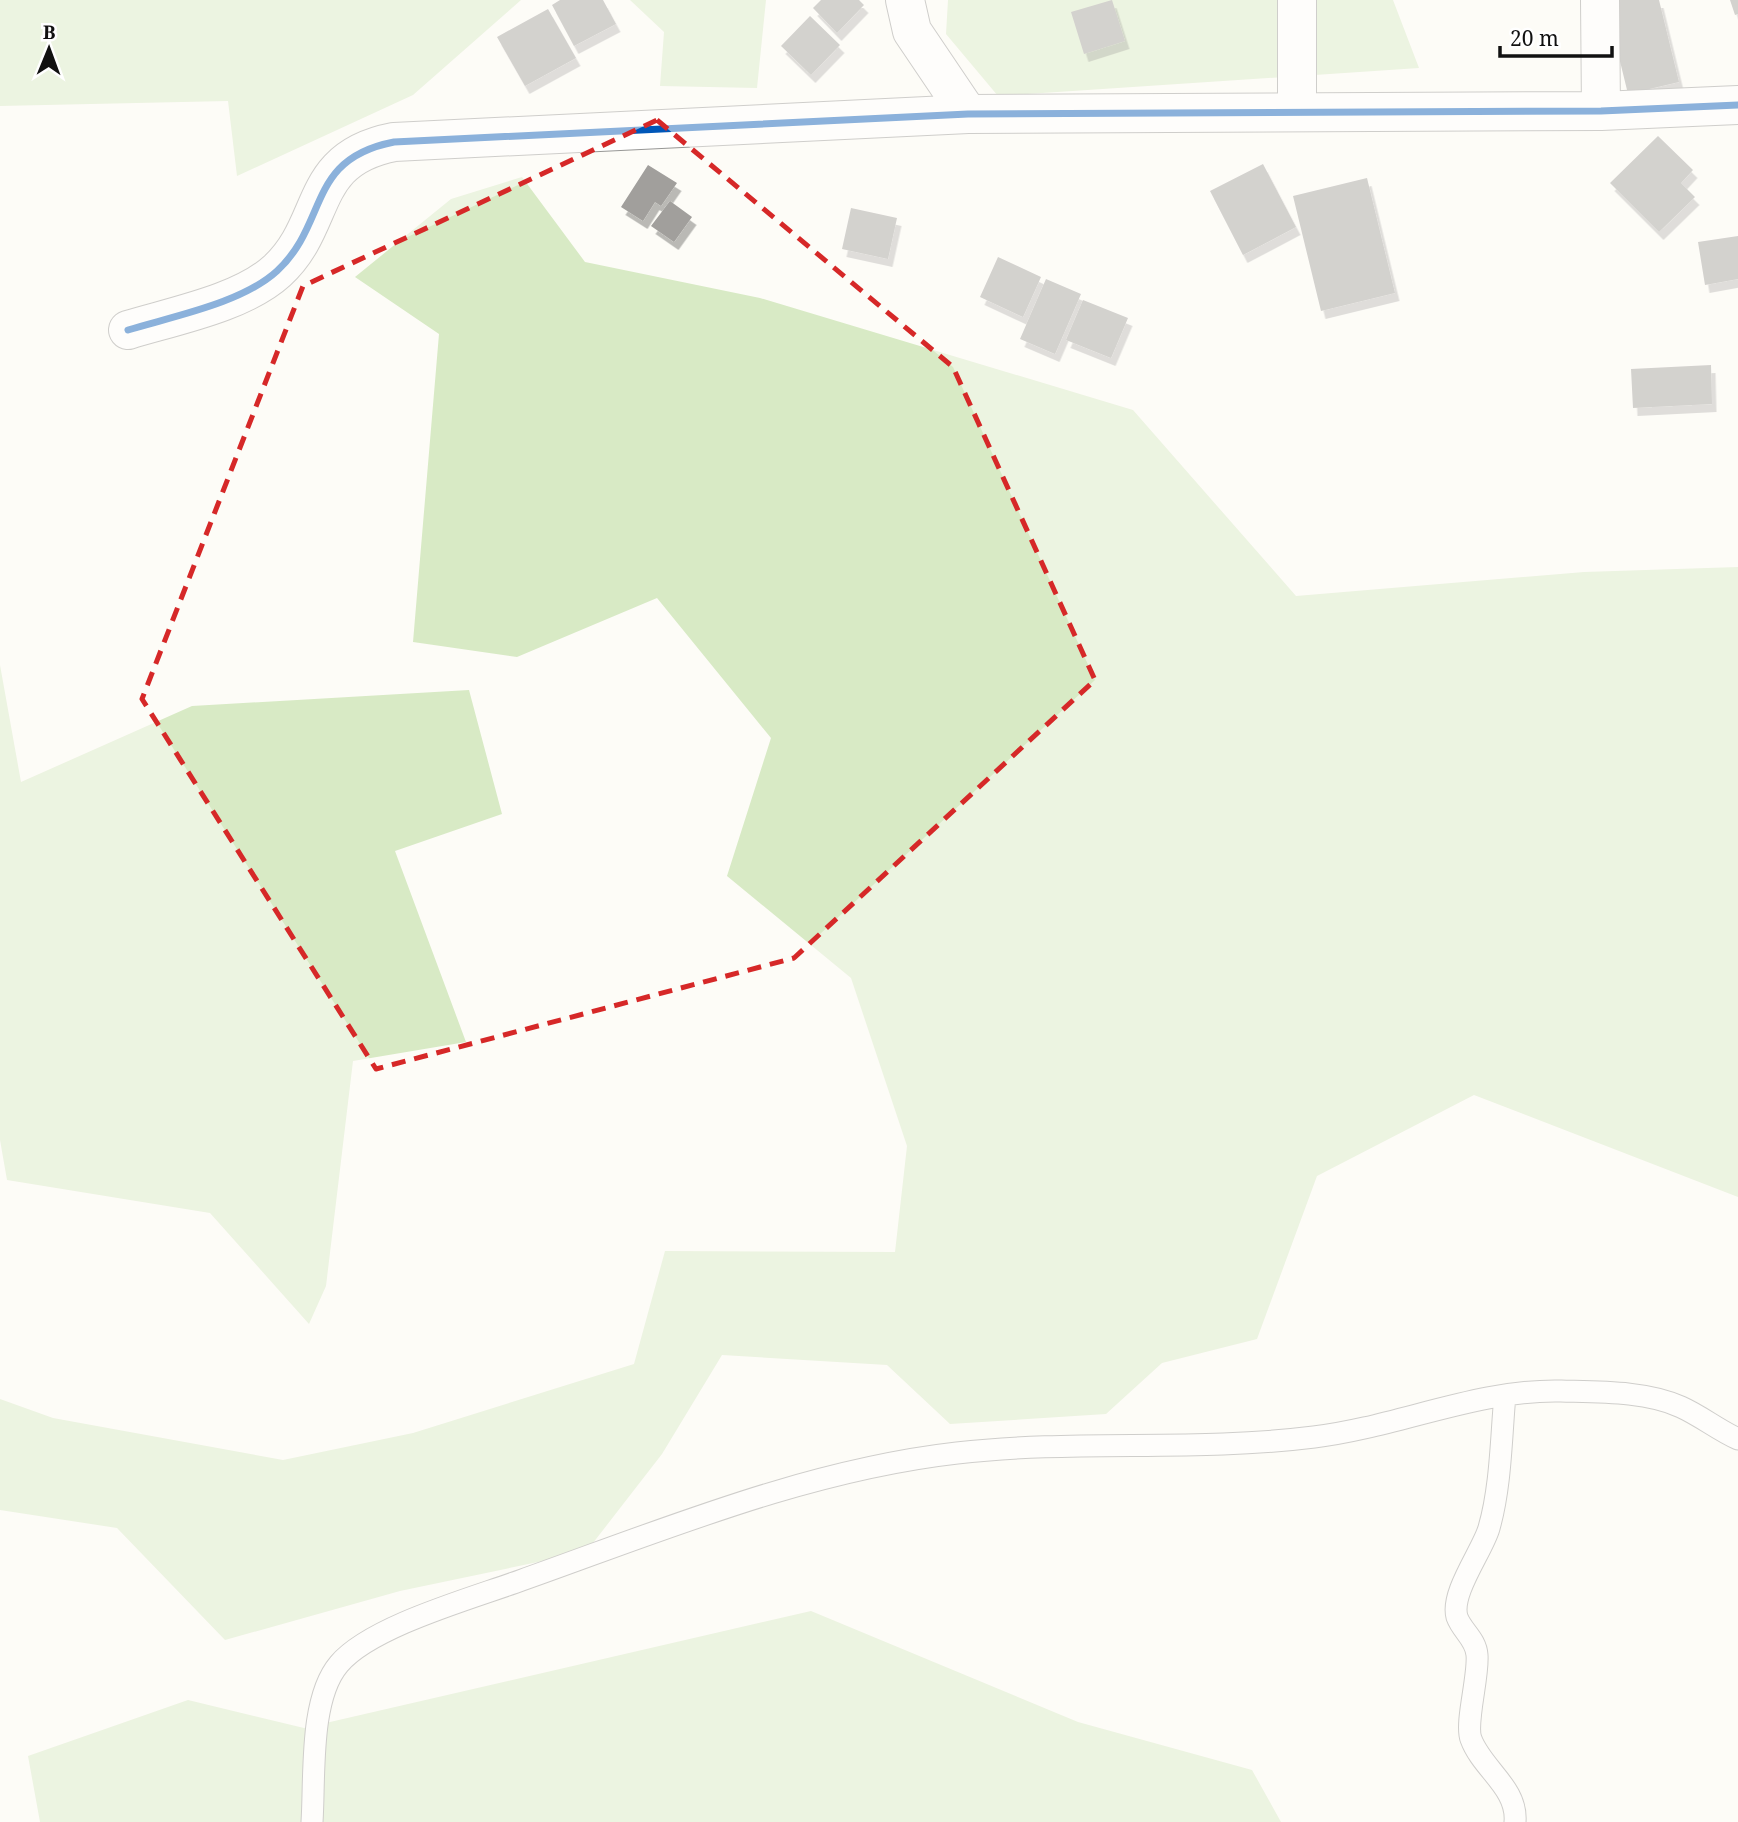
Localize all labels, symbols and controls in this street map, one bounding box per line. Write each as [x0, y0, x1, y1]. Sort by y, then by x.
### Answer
north arrow [14, 14, 84, 84]
scale bar [1500, 14, 1612, 58]
text: B [43, 19, 56, 45]
text: 20 m [1510, 24, 1559, 52]

